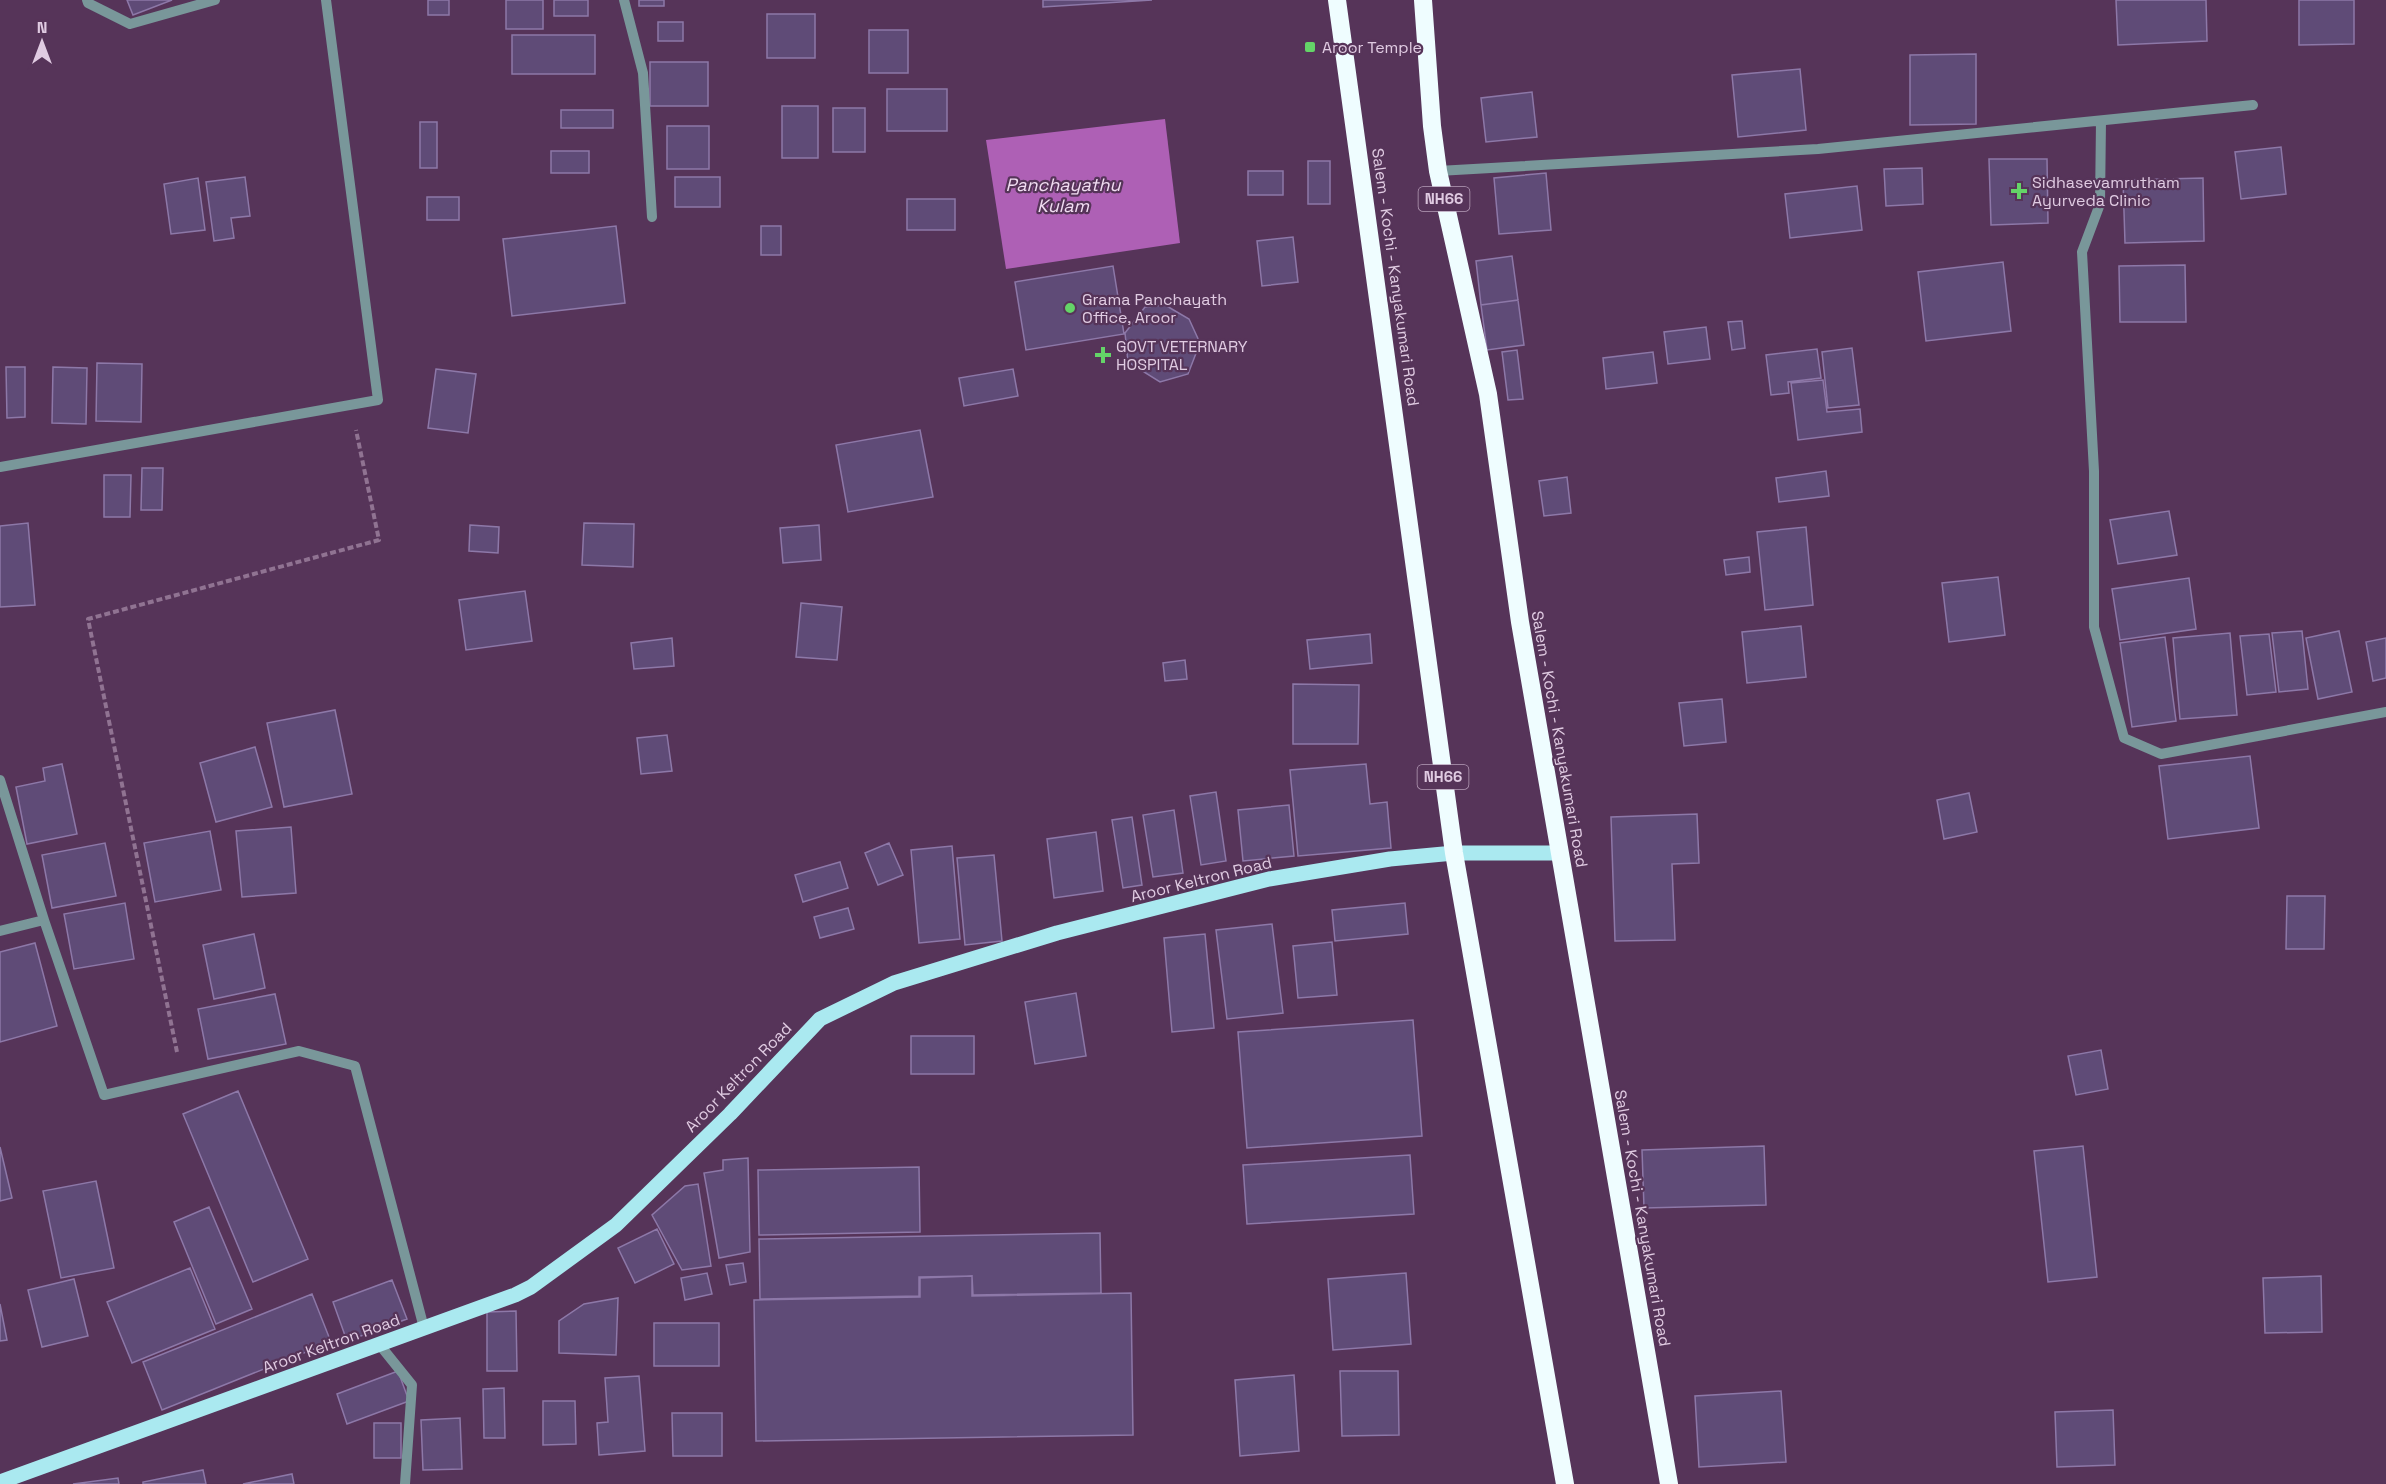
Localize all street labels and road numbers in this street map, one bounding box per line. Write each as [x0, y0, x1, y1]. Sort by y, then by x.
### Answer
street label: Salem - Kochi - Kanyakumari Road [1367, 147, 1424, 407]
road number: NH66 [1418, 187, 1470, 211]
street label: Salem - Kochi - Kanyakumari Road [1527, 609, 1592, 869]
road number: NH66 [1418, 765, 1468, 789]
street label: Aroor Keltron Road [1128, 852, 1274, 907]
street label: Aroor Keltron Road [681, 1018, 796, 1137]
street label: Salem - Kochi - Kanyakumari Road [1610, 1088, 1675, 1348]
street label: Aroor Keltron Road [260, 1309, 403, 1378]

